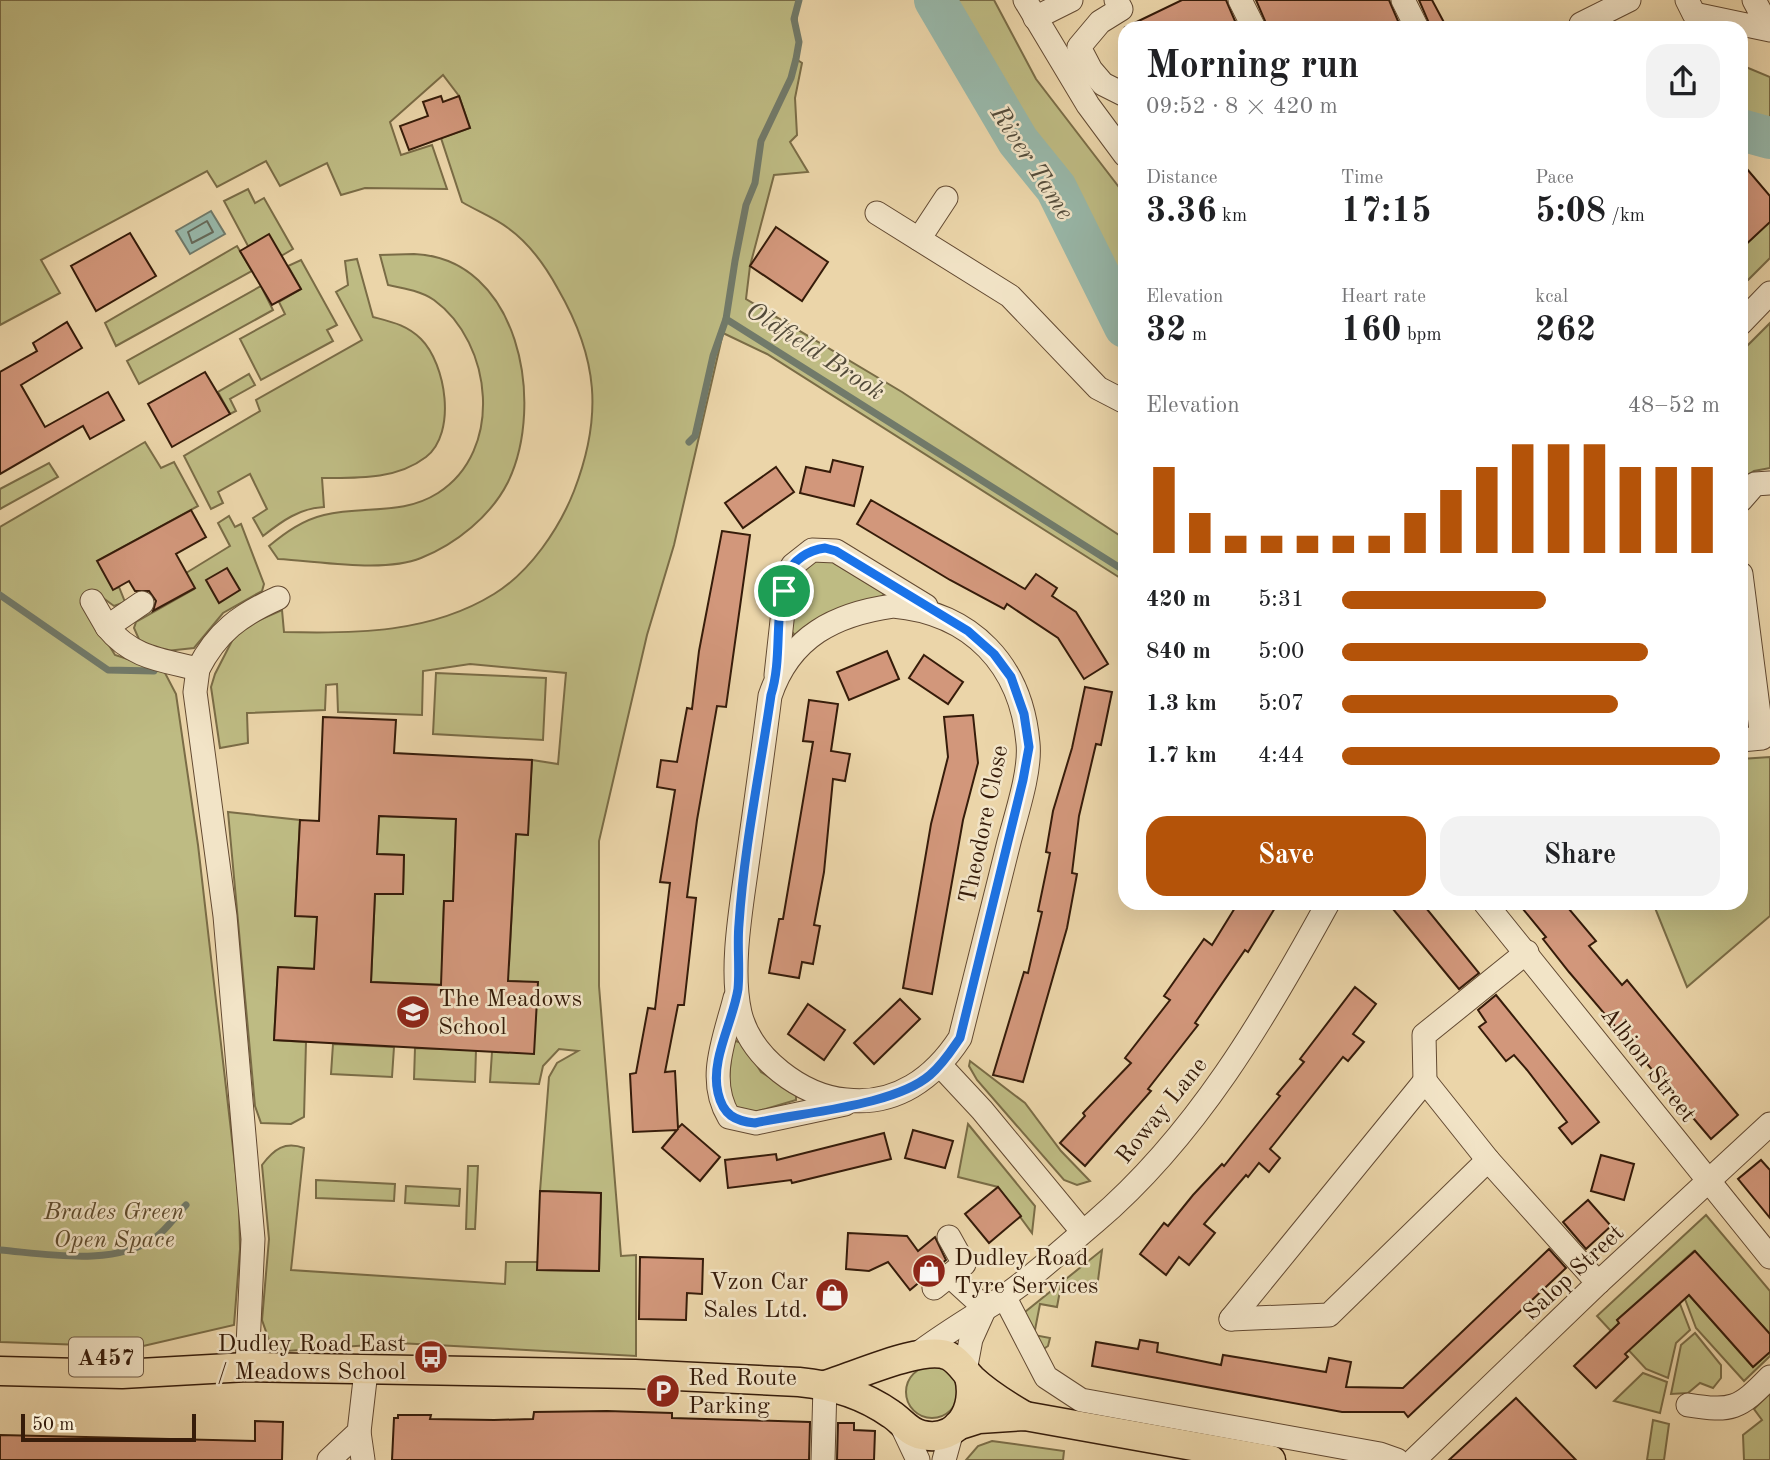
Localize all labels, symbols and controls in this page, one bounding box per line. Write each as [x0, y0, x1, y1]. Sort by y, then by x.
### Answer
button: share [1646, 44, 1720, 118]
text: Morning run [1146, 48, 1359, 86]
text: 09:52 · 8 × 420 m [1146, 95, 1338, 118]
water label: River Tame [984, 100, 1078, 225]
text: Distance [1146, 169, 1218, 188]
text: Time [1341, 169, 1383, 188]
text: Pace [1535, 169, 1574, 188]
text: 3.36 [1146, 194, 1217, 229]
text: 17:15 [1341, 194, 1432, 229]
text: 5:08 [1535, 194, 1606, 229]
text: km [1217, 207, 1247, 226]
text: /km [1606, 207, 1645, 226]
text: Elevation [1146, 288, 1223, 307]
text: Heart rate [1341, 288, 1426, 307]
text: kcal [1535, 288, 1568, 307]
water label: Oldfield Brook [741, 297, 889, 406]
text: 32 [1146, 313, 1187, 348]
text: 160 [1341, 313, 1402, 348]
text: 262 [1535, 313, 1596, 348]
text: m [1187, 326, 1207, 345]
text: bpm [1402, 326, 1442, 345]
text: Elevation [1146, 394, 1240, 417]
text: 48–52 m [1628, 394, 1720, 417]
pin [754, 561, 814, 621]
icon: arrive [765, 572, 803, 610]
text: 420 m [1146, 588, 1211, 611]
text: 5:31 [1258, 588, 1304, 611]
text: 840 m [1146, 640, 1211, 663]
text: 5:00 [1258, 640, 1304, 663]
text: 1.3 km [1146, 692, 1217, 715]
text: 5:07 [1258, 692, 1304, 715]
street label: Theodore Close [956, 743, 1013, 906]
text: 1.7 km [1146, 744, 1217, 767]
text: 4:44 [1258, 744, 1304, 767]
button: Save [1146, 816, 1426, 896]
button: Share [1440, 816, 1720, 896]
place label: The Meadows School [438, 988, 582, 1040]
school or university icon: The Meadows School [394, 993, 432, 1031]
street label: Albion Street [1595, 1003, 1700, 1127]
street label: Roway Lane [1113, 1053, 1213, 1169]
park label: Brades Green Open Space [43, 1201, 185, 1253]
street label: Salop Street [1519, 1221, 1629, 1326]
place label: Dudley Road Tyre Services [954, 1247, 1098, 1299]
shop icon: Dudley Road Tyre Services [910, 1252, 948, 1290]
place label: Vzon Car Sales Ltd. [703, 1271, 808, 1323]
shop icon: Vzon Car Sales Ltd. [813, 1276, 851, 1314]
place label: Dudley Road East / Meadows School [217, 1333, 406, 1385]
road number: A457 [69, 1338, 143, 1376]
bus stop icon: Dudley Road East / Meadows School [412, 1338, 450, 1376]
place label: Red Route Parking [688, 1367, 797, 1419]
parking icon: Red Route Parking [644, 1372, 682, 1410]
scale bar [21, 1411, 196, 1443]
text: 50 m [32, 1416, 74, 1435]

